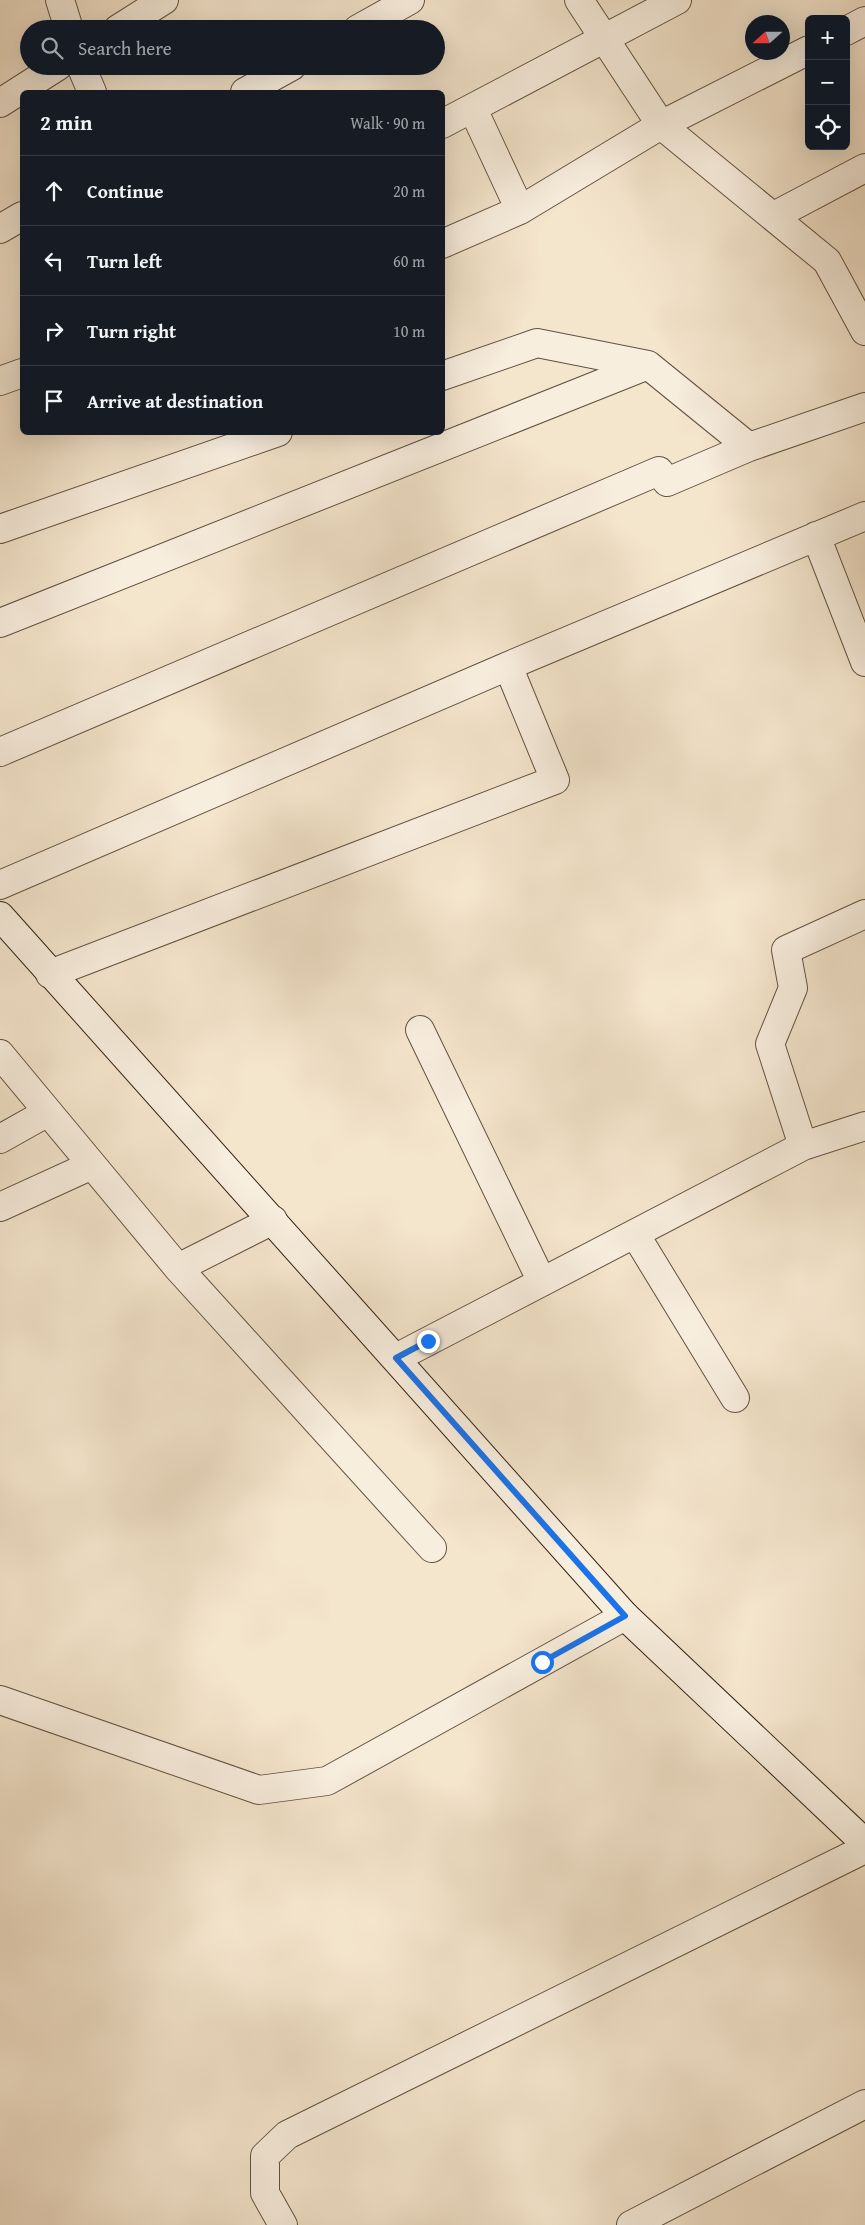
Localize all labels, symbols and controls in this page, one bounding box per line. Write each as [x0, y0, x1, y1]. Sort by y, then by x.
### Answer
north arrow [745, 15, 790, 60]
map controls [805, 15, 850, 150]
button: + [805, 15, 850, 60]
search box [20, 20, 445, 75]
icon: search [38, 34, 66, 62]
text: Search here [78, 34, 172, 62]
button: − [805, 60, 850, 105]
button: locate [805, 105, 850, 150]
text: 2 min [40, 107, 92, 138]
text: Walk · 90 m [350, 111, 425, 135]
icon: ahead [40, 177, 68, 205]
text: Continue [87, 177, 164, 205]
text: 20 m [393, 179, 425, 203]
icon: left [40, 247, 68, 275]
text: Turn left [87, 247, 162, 275]
text: 60 m [393, 249, 425, 273]
icon: right [40, 317, 68, 345]
text: Turn right [87, 317, 176, 345]
text: 10 m [393, 319, 425, 343]
icon: arrive [40, 387, 68, 415]
text: Arrive at destination [87, 387, 263, 415]
route end [417, 1330, 440, 1353]
route start [531, 1651, 554, 1674]

